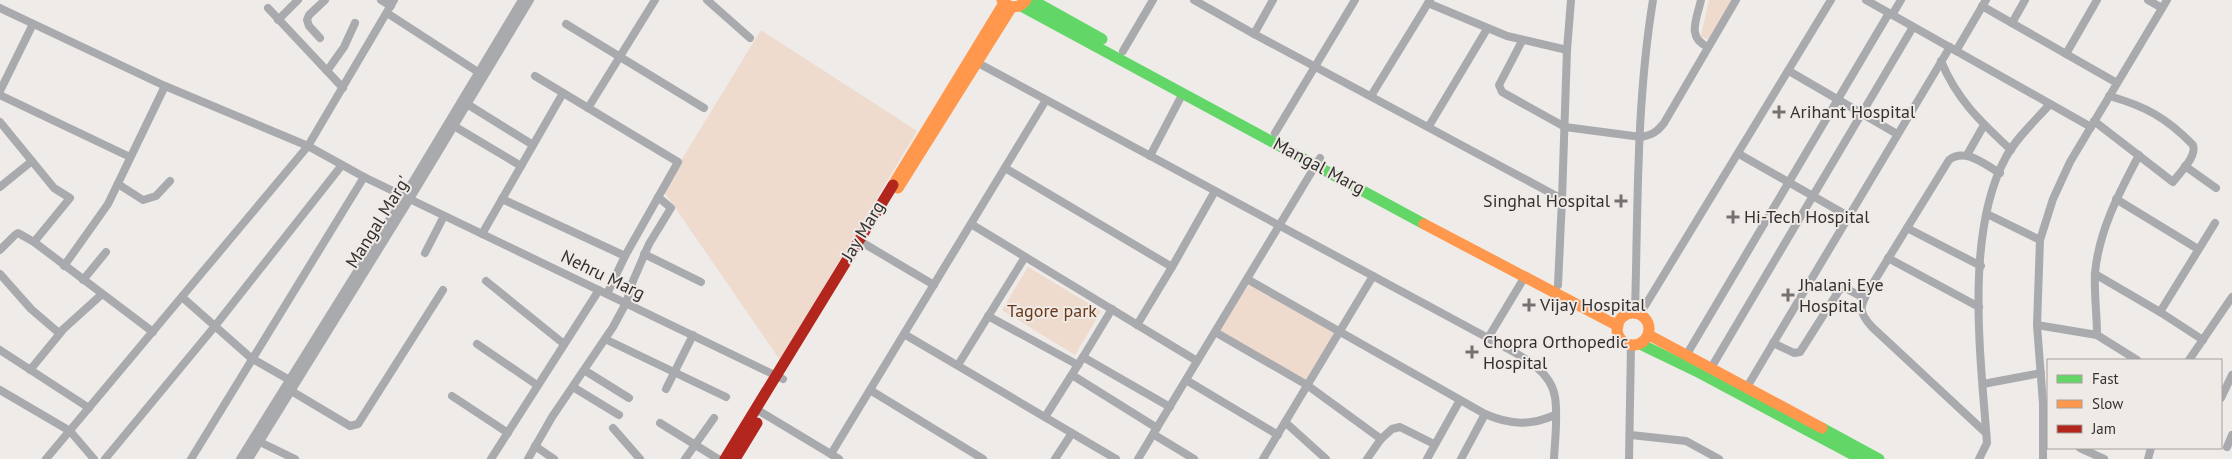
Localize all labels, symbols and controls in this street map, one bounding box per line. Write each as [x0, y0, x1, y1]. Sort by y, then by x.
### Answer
place label: Arihant Hospital [1790, 100, 1916, 123]
marker: Arihant Hospital [1772, 105, 1786, 119]
street label: Mangal Marg [1269, 132, 1369, 199]
street label: Mangal Marg' [340, 171, 415, 272]
place label: Singhal Hospital [1483, 189, 1611, 212]
marker: Singhal Hospital [1614, 194, 1628, 208]
street label: Jay Marg [835, 197, 889, 266]
place label: Hi-Tech Hospital [1744, 205, 1870, 228]
marker: Hi-Tech Hospital [1726, 210, 1740, 224]
street label: Nehru Marg [557, 244, 649, 305]
place label: Jhalani Eye Hospital [1798, 273, 1884, 317]
marker: Jhalani Eye Hospital [1781, 288, 1795, 302]
place label: Vijay Hospital [1539, 293, 1646, 316]
marker: Vijay Hospital [1522, 298, 1536, 312]
park label: Tagore park [1007, 299, 1097, 322]
place label: Chopra Orthopedic Hospital [1483, 330, 1628, 374]
marker: Chopra Orthopedic Hospital [1465, 345, 1479, 359]
legend [2047, 359, 2222, 449]
text: Fast [2092, 369, 2119, 388]
text: Slow [2092, 394, 2123, 413]
text: Jam [2091, 419, 2116, 438]

